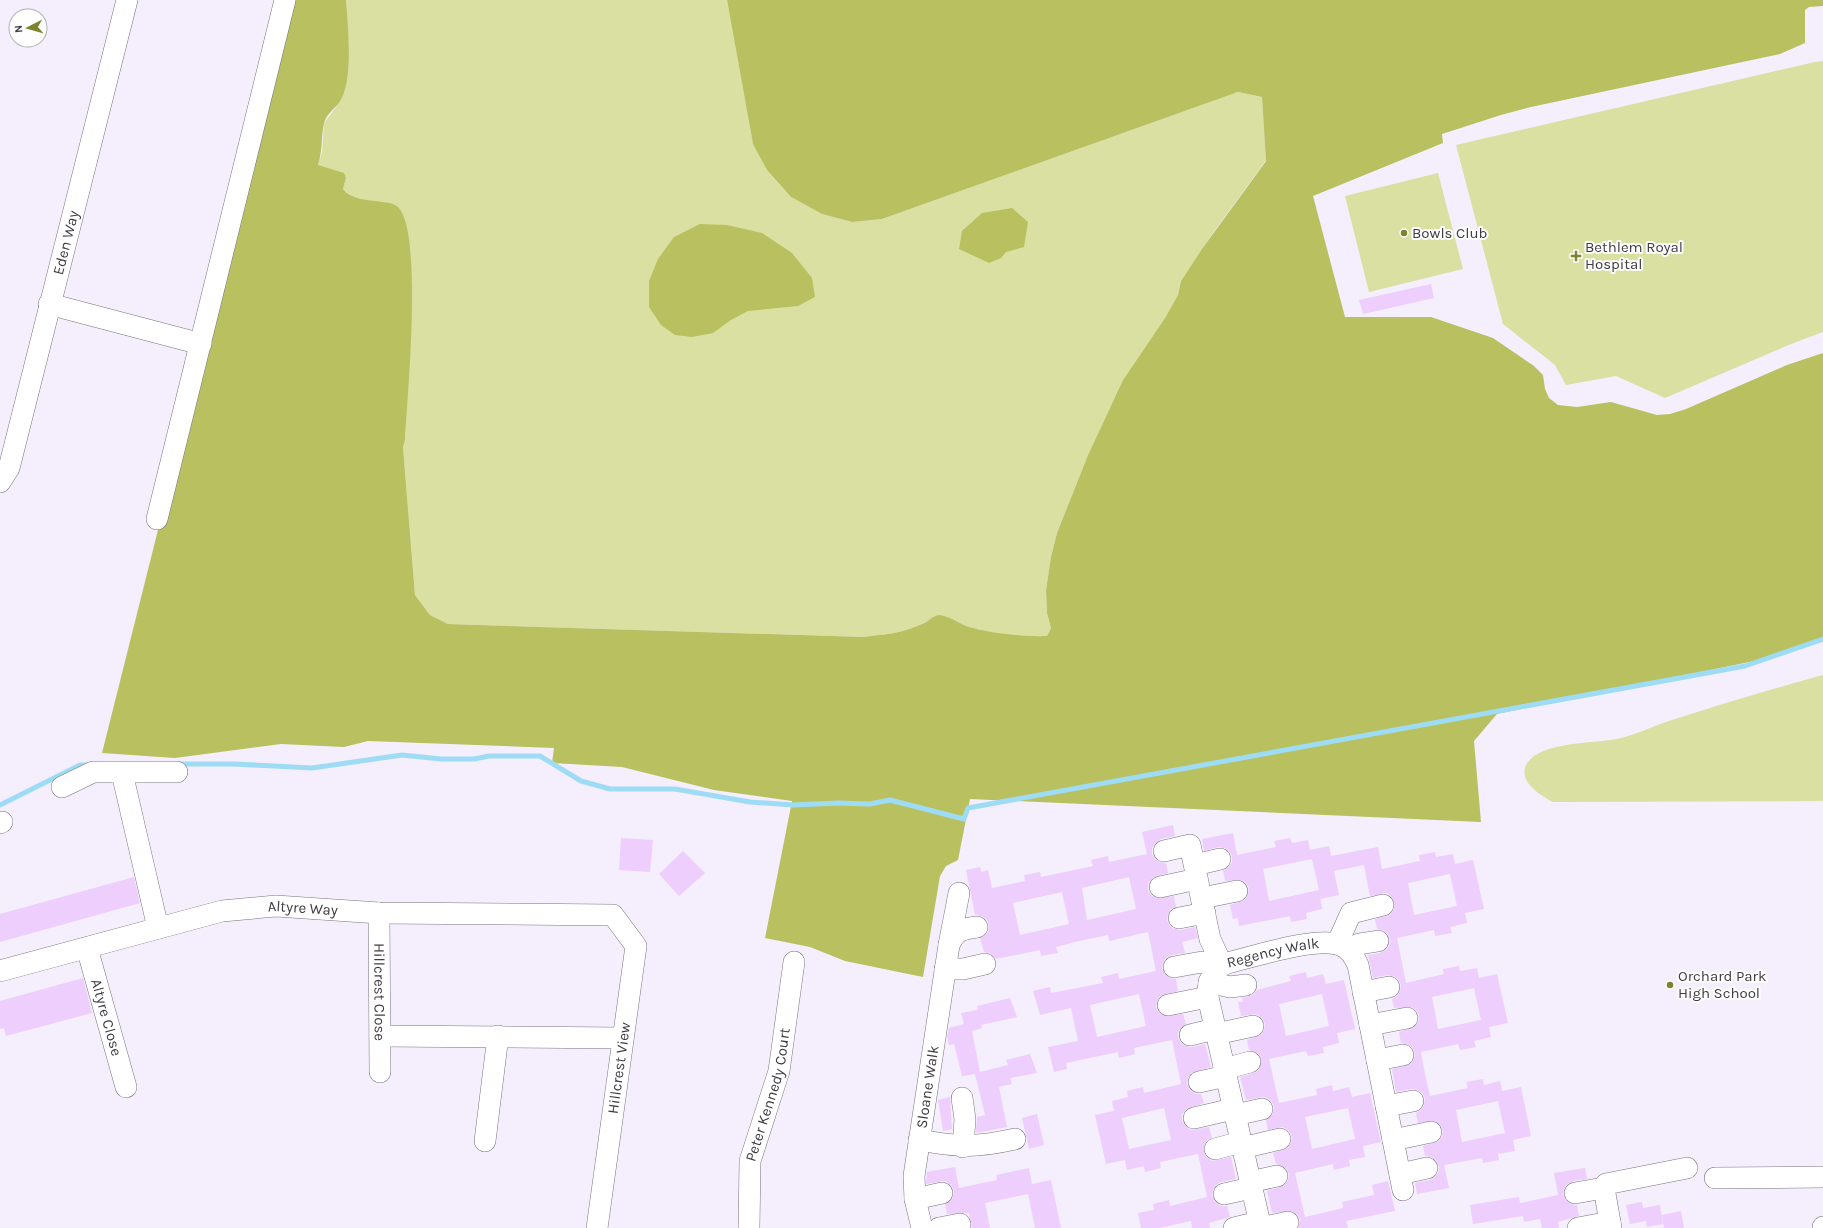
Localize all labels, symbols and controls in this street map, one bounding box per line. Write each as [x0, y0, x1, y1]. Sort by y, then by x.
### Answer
north arrow [8, 8, 48, 48]
text: N [12, 24, 25, 34]
street label: Eden Way [49, 209, 83, 277]
place label: Bowls Club [1412, 224, 1487, 242]
marker: Bowls Club [1399, 228, 1409, 238]
place label: Bethlem Royal Hospital [1585, 238, 1683, 273]
marker: Bethlem Royal Hospital [1570, 250, 1582, 262]
street label: Altyre Way [267, 897, 338, 919]
street label: Regency Walk [1225, 934, 1320, 972]
street label: Hillcrest Close [370, 943, 389, 1041]
place label: Orchard Park High School [1678, 967, 1766, 1002]
street label: Altyre Close [87, 977, 126, 1058]
marker: Orchard Park High School [1665, 980, 1675, 990]
street label: Hillcrest View [604, 1021, 634, 1115]
street label: Peter Kennedy Court [741, 1026, 794, 1164]
street label: Sloane Walk [912, 1044, 943, 1130]

